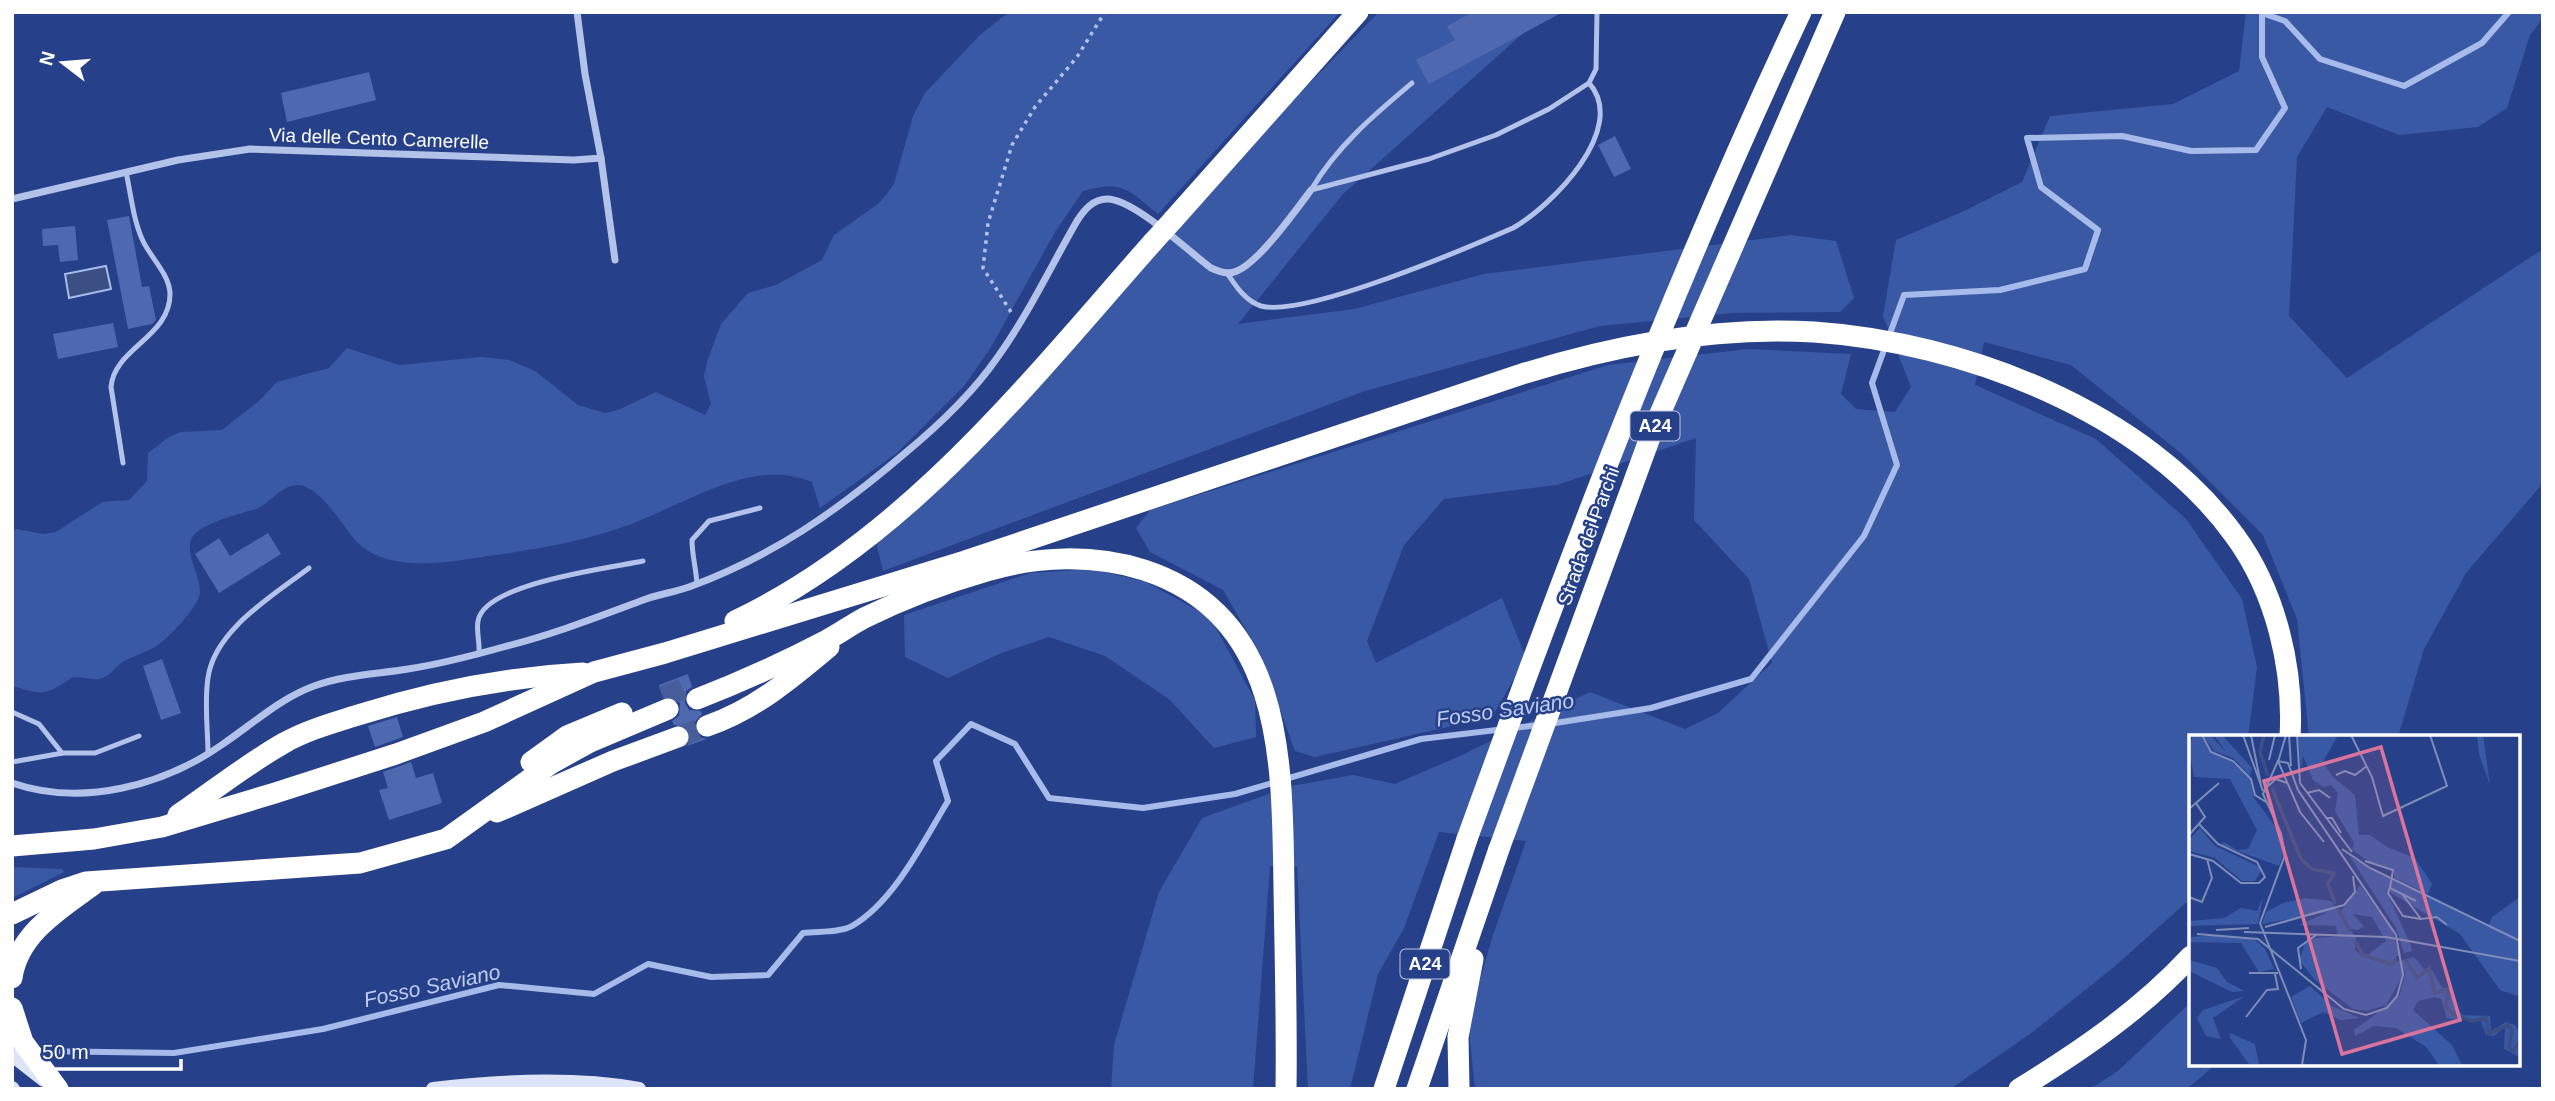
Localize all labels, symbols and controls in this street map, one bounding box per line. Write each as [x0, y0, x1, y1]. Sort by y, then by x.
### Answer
north arrow [28, 28, 98, 98]
text: N [35, 49, 59, 68]
street label: Via delle Cento Camerelle [268, 124, 489, 153]
road number: A24 [1630, 412, 1680, 440]
street label: Strada dei Parchi [1554, 464, 1623, 608]
water label: Fosso Saviano [1435, 688, 1576, 731]
inset map [2189, 735, 2520, 1066]
road number: A24 [1400, 950, 1450, 979]
water label: Fosso Saviano [362, 960, 503, 1011]
scale bar [32, 1028, 180, 1072]
text: 50 m [42, 1040, 89, 1063]

